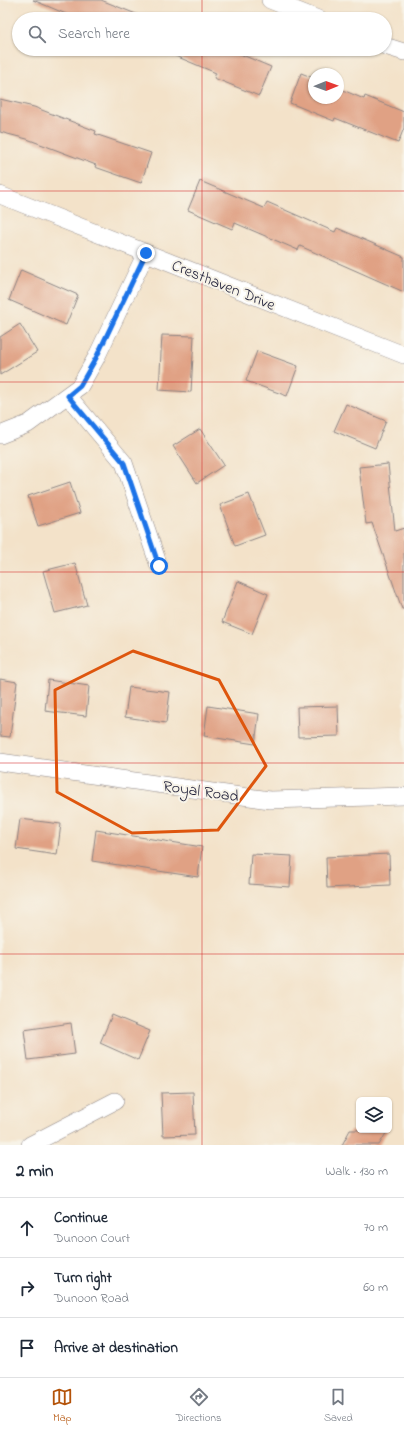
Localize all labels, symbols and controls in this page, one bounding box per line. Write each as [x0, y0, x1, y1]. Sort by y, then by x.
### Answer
search box [12, 12, 392, 56]
icon: search [26, 23, 48, 45]
text: Search here [58, 23, 130, 45]
north arrow [308, 68, 344, 104]
route end [137, 244, 155, 262]
street label: Cresthaven Drive [168, 254, 279, 318]
route start [150, 557, 168, 575]
street label: Royal Road [161, 775, 240, 809]
map controls [356, 1097, 392, 1133]
button: layers [356, 1097, 392, 1133]
text: 2 min [16, 1159, 53, 1184]
text: Walk · 130 m [325, 1162, 388, 1181]
text: Continue [54, 1207, 108, 1229]
icon: ahead [16, 1217, 38, 1239]
text: 70 m [364, 1218, 388, 1237]
text: Dunoon Court [54, 1229, 130, 1248]
text: Turn right [54, 1267, 112, 1289]
icon: right [16, 1277, 38, 1299]
text: 60 m [363, 1278, 388, 1297]
text: Dunoon Road [54, 1289, 129, 1308]
icon: arrive [16, 1337, 38, 1359]
text: Arrive at destination [54, 1337, 178, 1359]
tab: Map [51, 1386, 73, 1426]
tab: Directions [176, 1386, 222, 1426]
tab: Saved [324, 1386, 353, 1426]

